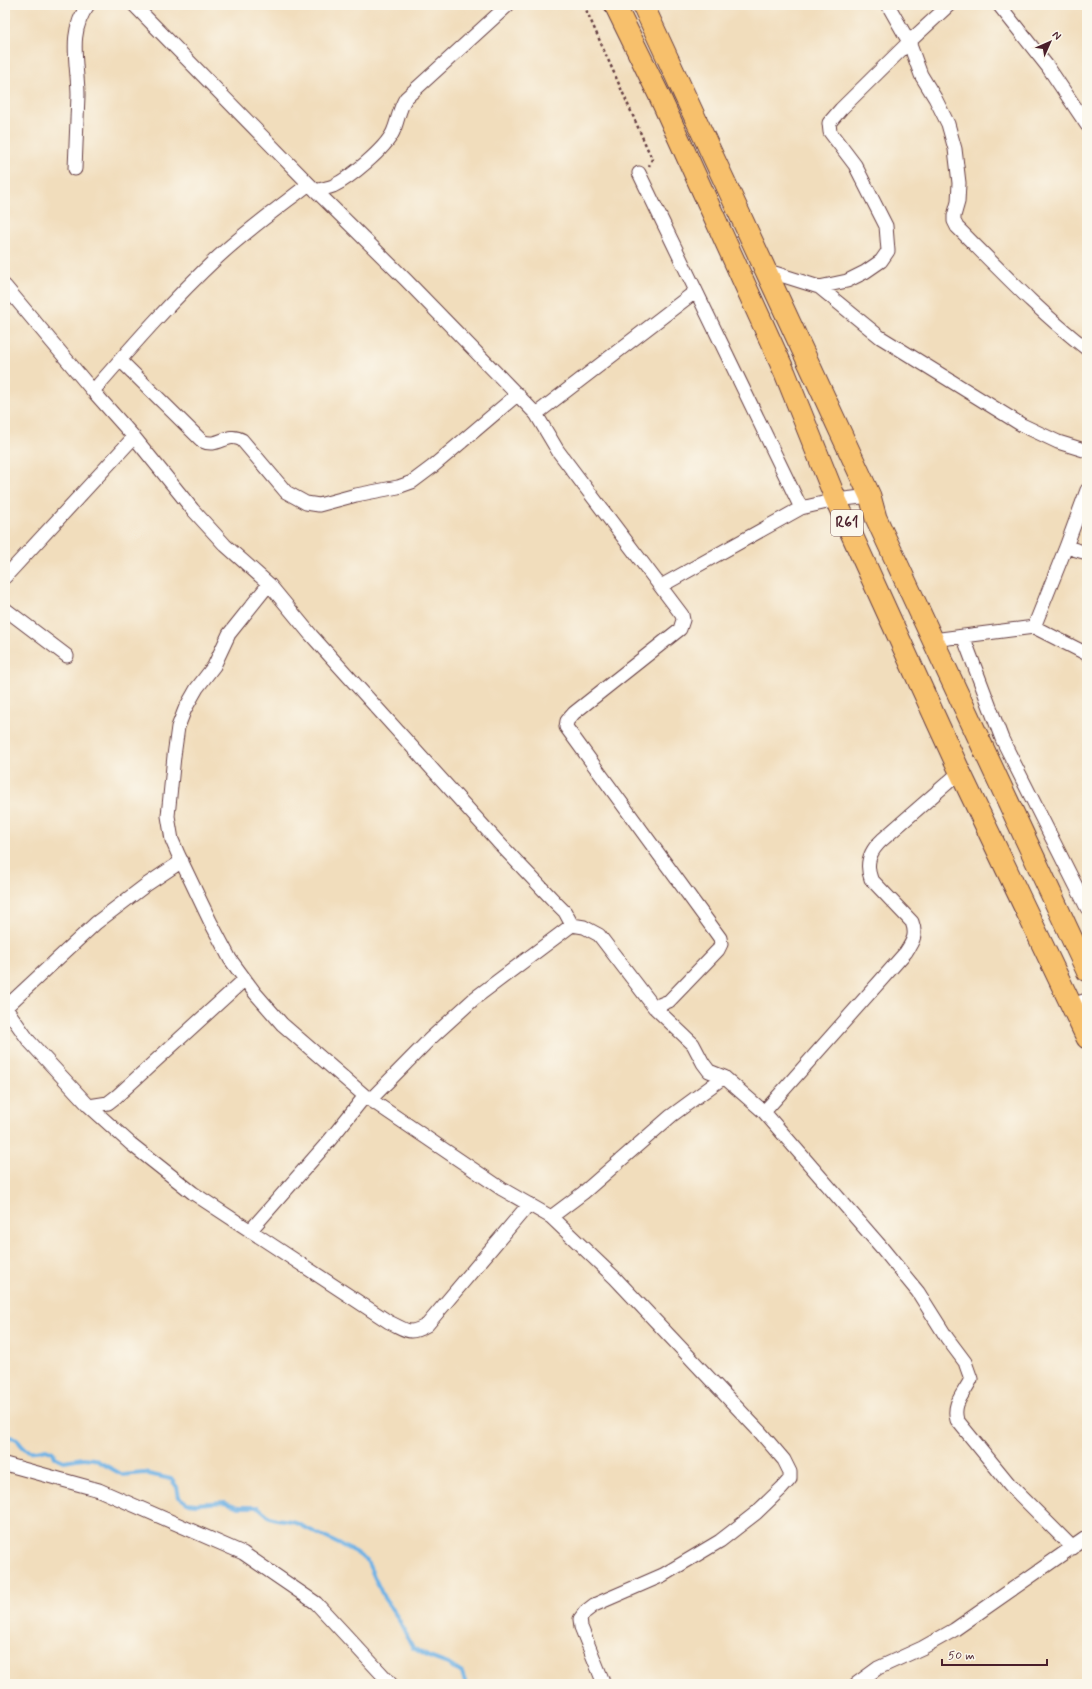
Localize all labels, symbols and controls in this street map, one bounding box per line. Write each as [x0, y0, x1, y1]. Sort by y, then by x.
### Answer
north arrow [1030, 22, 1070, 62]
text: N [1049, 28, 1064, 43]
road number: R61 [831, 510, 863, 536]
scale bar [942, 1641, 1047, 1667]
text: 50 m [948, 1648, 975, 1664]

